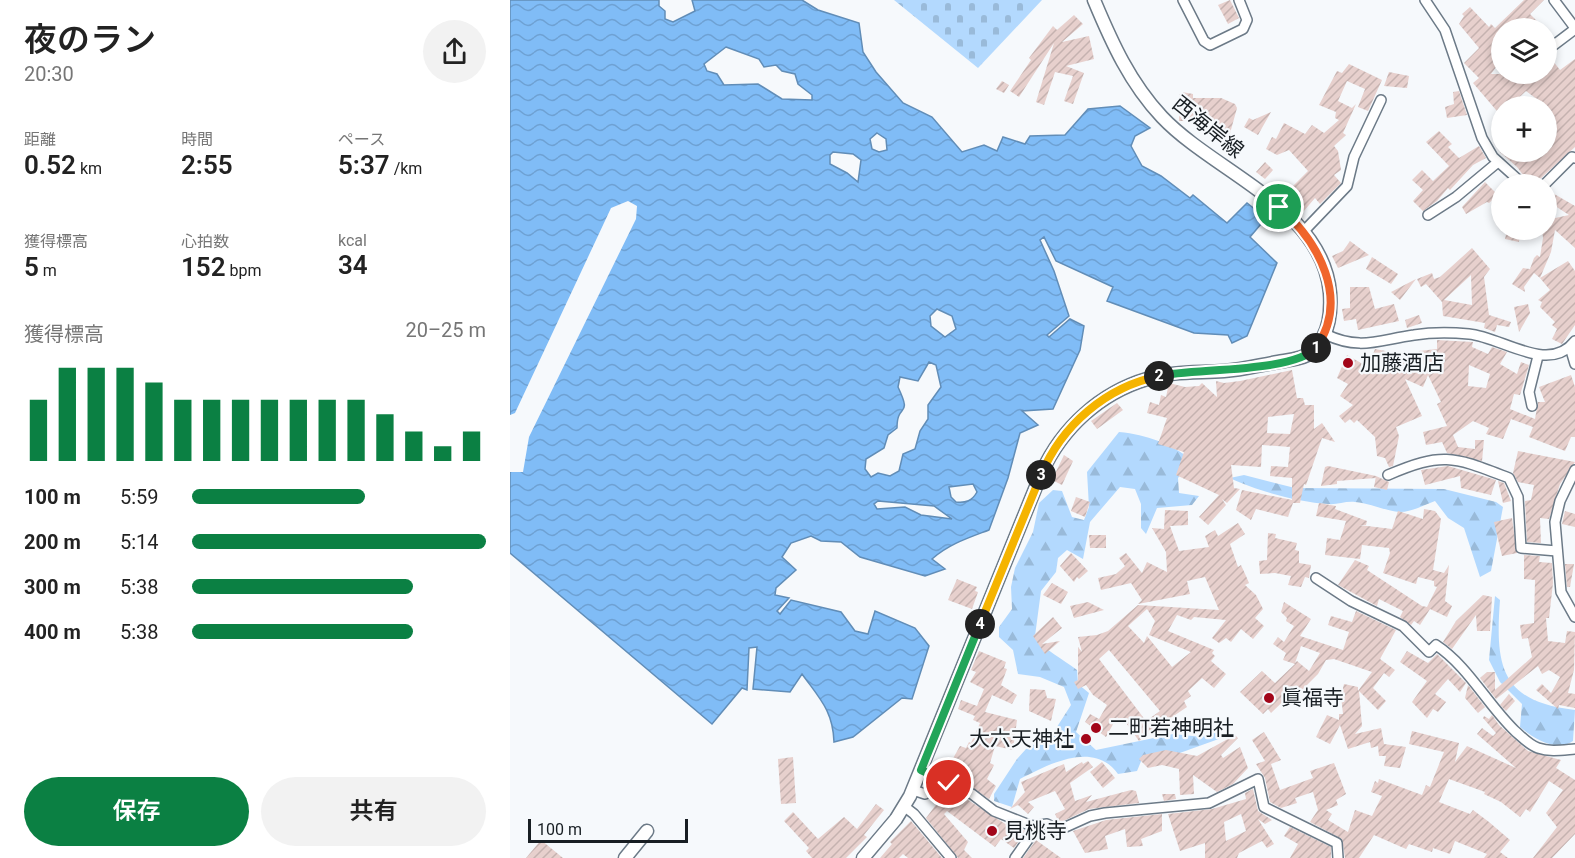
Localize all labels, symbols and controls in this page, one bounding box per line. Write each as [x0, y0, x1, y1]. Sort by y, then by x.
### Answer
map controls [1491, 18, 1557, 240]
button: layers [1491, 18, 1557, 84]
text: 夜のラン [24, 20, 156, 59]
button: share [423, 20, 486, 83]
text: 20:30 [24, 62, 74, 86]
street label: 西海岸線 [1168, 91, 1248, 163]
button: + [1491, 96, 1557, 162]
text: 距離 [24, 130, 56, 149]
text: 時間 [181, 130, 213, 149]
text: ペース [338, 130, 385, 149]
text: 0.52 [24, 150, 76, 180]
text: 2:55 [181, 150, 233, 180]
text: 5:37 [338, 150, 390, 180]
text: km [76, 159, 102, 178]
text: /km [390, 159, 422, 178]
button: − [1491, 174, 1557, 240]
pin [1253, 181, 1304, 232]
icon: arrive [1262, 190, 1295, 223]
text: kcal [338, 231, 367, 250]
text: 獲得標高 [24, 232, 88, 251]
text: 心拍数 [181, 232, 229, 251]
text: 34 [338, 250, 368, 280]
text: 5 [24, 252, 39, 282]
text: 152 [181, 252, 226, 282]
text: m [39, 261, 57, 280]
text: bpm [226, 261, 262, 280]
text: 20–25 m [405, 318, 486, 342]
text: 獲得標高 [24, 322, 104, 346]
pin: 1 [1301, 333, 1331, 363]
text: 1 [1311, 338, 1321, 357]
place label: 加藤酒店 [1360, 351, 1444, 375]
marker: 加藤酒店 [1341, 356, 1355, 370]
pin: 2 [1144, 361, 1174, 391]
text: 2 [1154, 366, 1164, 385]
pin: 3 [1026, 460, 1056, 490]
text: 3 [1036, 465, 1046, 484]
text: 100 m [24, 485, 81, 509]
text: 5:59 [120, 485, 159, 509]
text: 200 m [24, 530, 81, 554]
text: 5:14 [120, 530, 159, 554]
text: 300 m [24, 575, 81, 599]
text: 5:38 [120, 575, 159, 599]
pin: 4 [965, 609, 995, 639]
text: 4 [975, 614, 985, 633]
text: 400 m [24, 620, 81, 644]
text: 5:38 [120, 620, 159, 644]
place label: 眞福寺 [1281, 686, 1344, 710]
marker: 眞福寺 [1262, 691, 1276, 705]
place label: 二町若神明社 [1108, 716, 1234, 740]
marker: 二町若神明社 [1089, 721, 1103, 735]
place label: 大六天神社 [969, 727, 1074, 751]
marker: 大六天神社 [1079, 732, 1093, 746]
pin [923, 757, 974, 808]
icon: check [932, 766, 965, 799]
button: 保存 [24, 777, 249, 846]
button: 共有 [261, 777, 486, 846]
scale bar [528, 816, 688, 844]
place label: 見桃寺 [1004, 819, 1067, 843]
text: 100 m [537, 820, 582, 839]
marker: 見桃寺 [985, 824, 999, 838]

